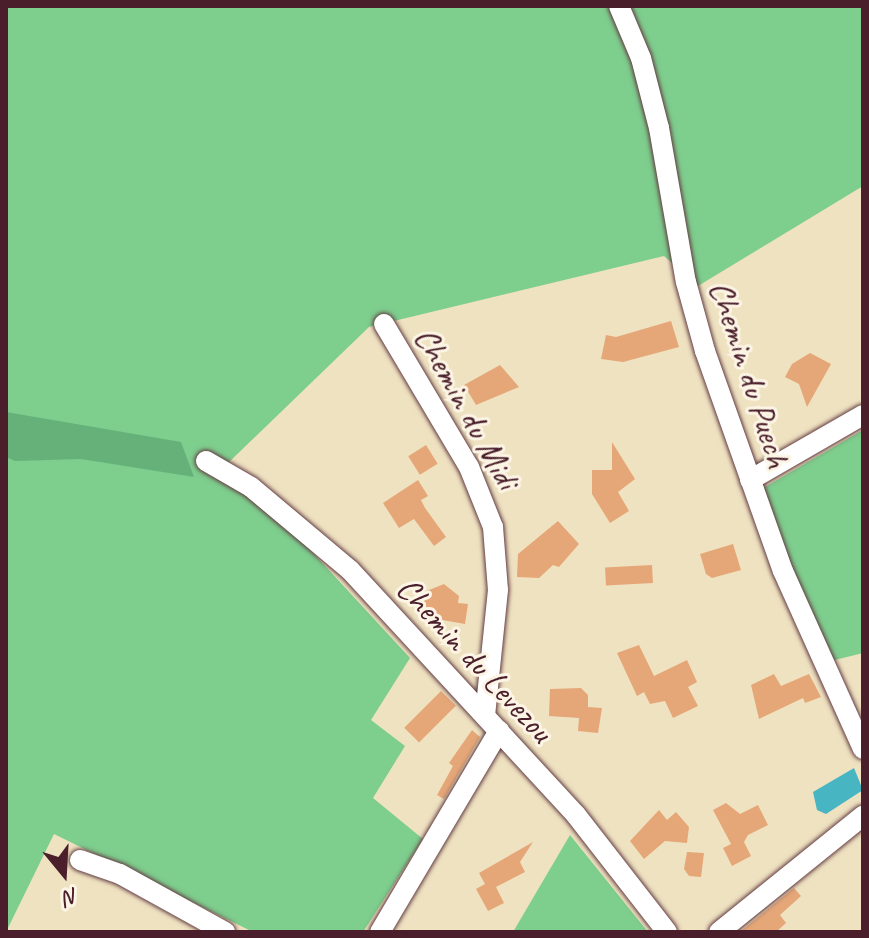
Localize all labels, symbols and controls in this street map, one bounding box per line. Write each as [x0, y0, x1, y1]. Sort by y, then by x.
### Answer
street label: Chemin du Puech [701, 276, 799, 472]
street label: Chemin du Midi [406, 320, 528, 496]
street label: Chemin du Levezou [388, 568, 562, 750]
north arrow [24, 834, 104, 914]
text: N [61, 881, 82, 912]

